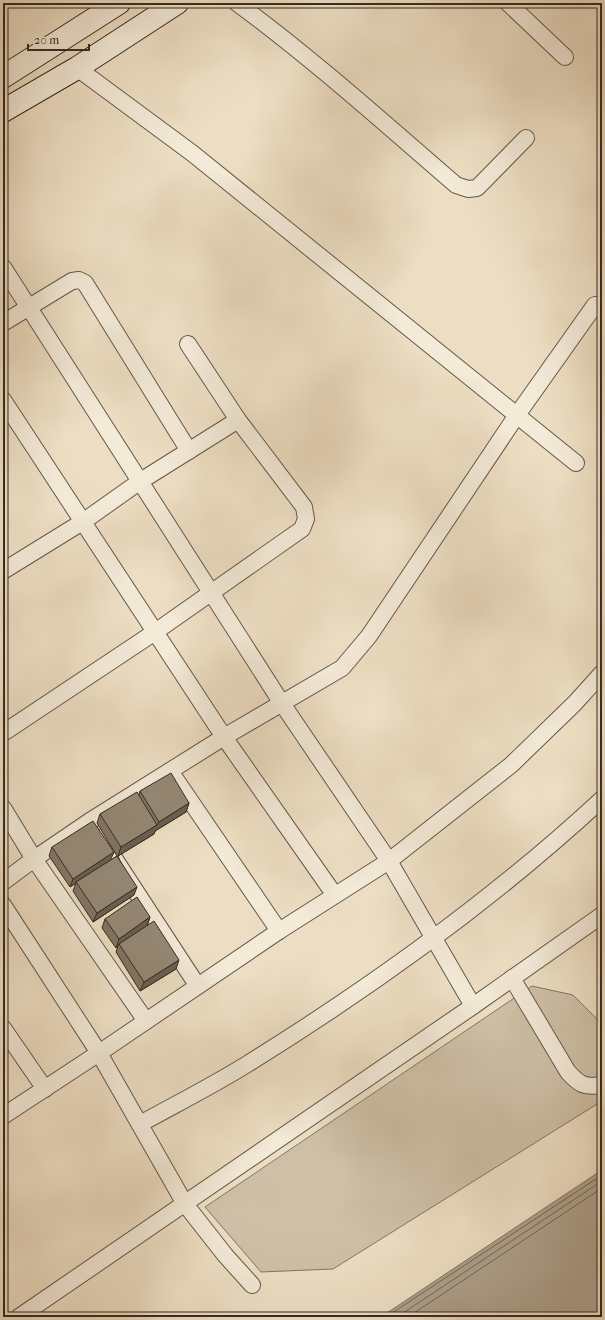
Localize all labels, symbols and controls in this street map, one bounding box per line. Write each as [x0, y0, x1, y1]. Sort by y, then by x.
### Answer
scale bar [28, 26, 89, 52]
text: 20 m [34, 33, 59, 47]

